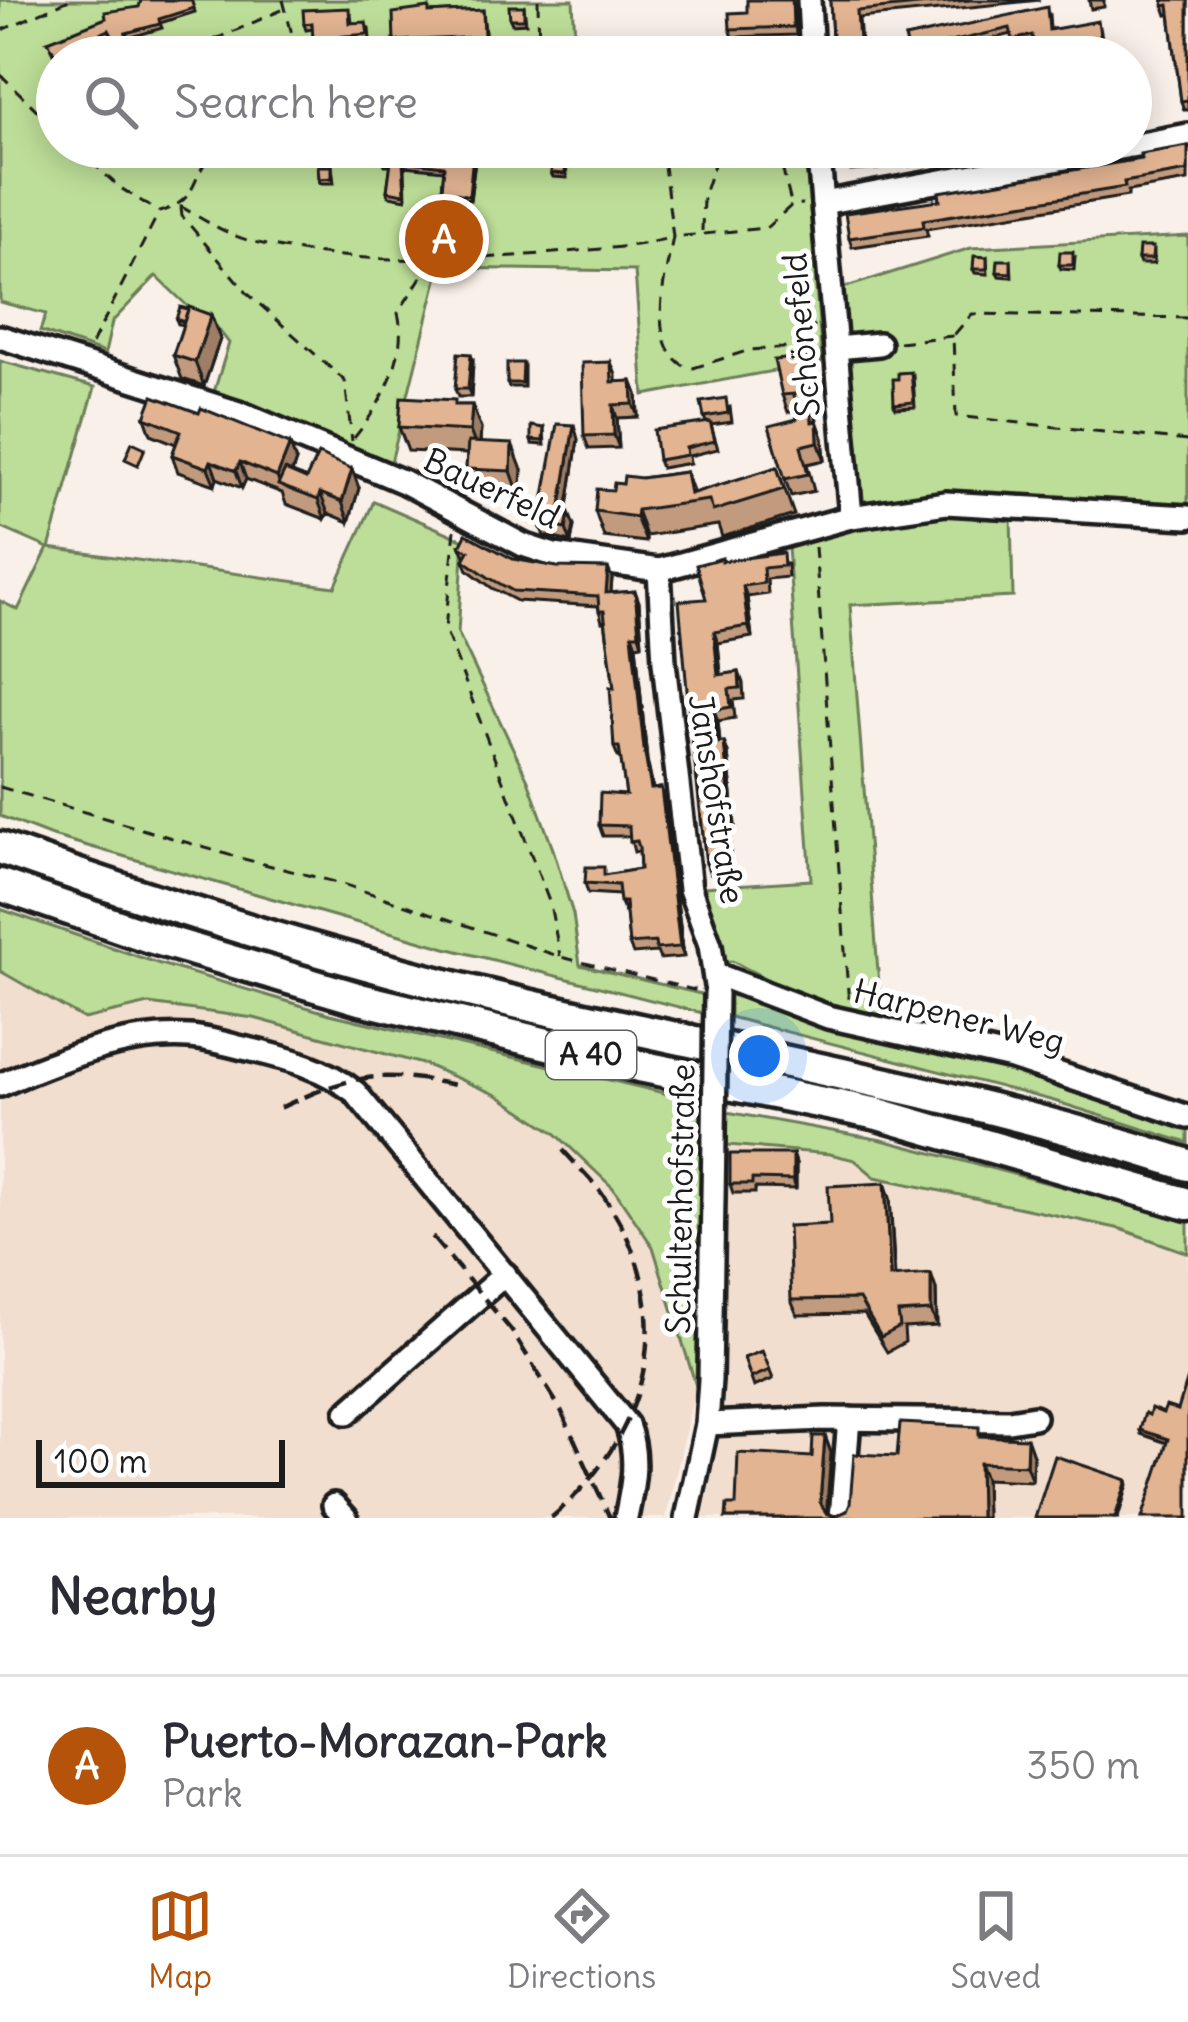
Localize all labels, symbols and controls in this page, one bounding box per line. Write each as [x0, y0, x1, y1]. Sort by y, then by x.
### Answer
search box [36, 36, 1152, 168]
icon: search [78, 69, 144, 135]
text: Search here [174, 74, 418, 130]
pin: A [405, 194, 483, 284]
street label: Schönefeld [773, 251, 829, 419]
street label: Bauerfeld [417, 438, 567, 538]
street label: Janshofstraße [680, 691, 754, 907]
street label: Harpener Weg [849, 970, 1069, 1062]
your location [729, 1026, 789, 1086]
road number: A 40 [546, 1031, 636, 1079]
street label: Schultenhofstraße [657, 1063, 703, 1335]
scale bar [36, 1434, 285, 1487]
text: 100 m [54, 1440, 147, 1482]
text: Nearby [48, 1564, 217, 1628]
text: Puerto-Morazan-Park [162, 1713, 607, 1769]
text: A [74, 1741, 100, 1790]
text: 350 m [1026, 1741, 1140, 1790]
text: Park [162, 1769, 243, 1818]
tab: Map [147, 1883, 213, 1997]
tab: Directions [507, 1883, 656, 1997]
tab: Saved [951, 1883, 1041, 1997]

